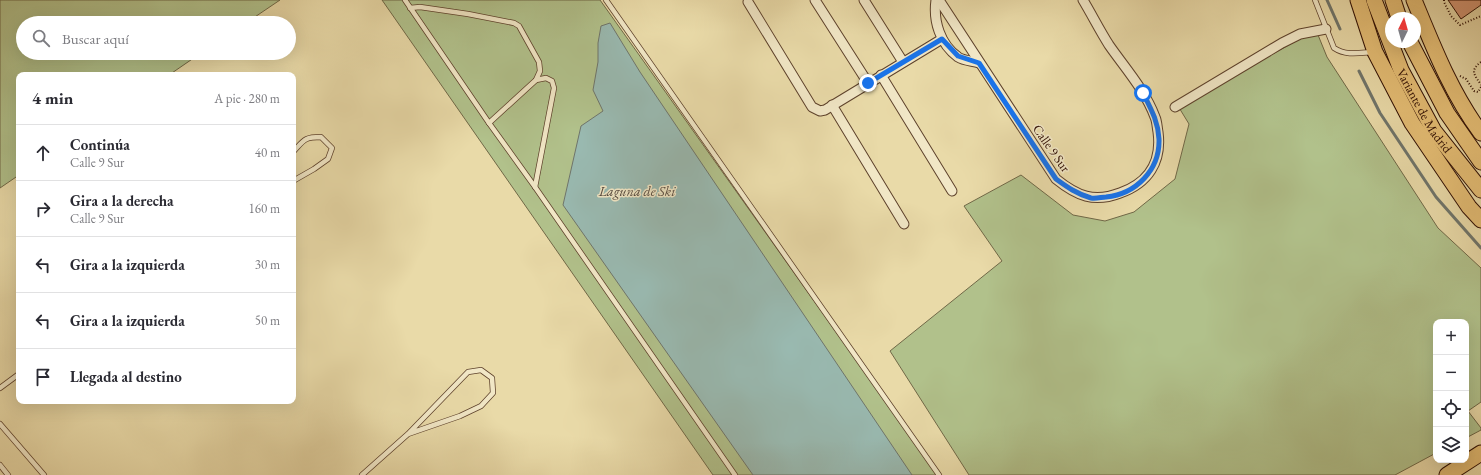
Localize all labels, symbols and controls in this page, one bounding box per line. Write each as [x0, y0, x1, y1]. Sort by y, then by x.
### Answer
north arrow [1385, 12, 1421, 48]
search box [16, 16, 296, 60]
icon: search [30, 27, 52, 49]
text: Buscar aquí [62, 29, 129, 48]
street label: Variante de Madrid [1393, 65, 1456, 157]
route end [859, 74, 877, 92]
route start [1134, 84, 1152, 102]
text: 4 min [32, 87, 73, 109]
text: A pie · 280 m [214, 90, 280, 107]
street label: Calle 9 Sur [1029, 121, 1075, 176]
text: Continúa [70, 135, 130, 154]
icon: ahead [32, 142, 54, 164]
text: 40 m [255, 144, 280, 161]
text: Calle 9 Sur [70, 154, 124, 171]
water label: Laguna de Ski [598, 182, 676, 200]
text: Gira a la derecha [70, 191, 174, 210]
icon: right [32, 198, 54, 220]
text: 160 m [249, 200, 280, 217]
text: Calle 9 Sur [70, 210, 124, 227]
icon: left [32, 254, 54, 276]
text: Gira a la izquierda [70, 255, 185, 274]
text: 30 m [255, 256, 280, 273]
icon: left [32, 310, 54, 332]
text: Gira a la izquierda [70, 311, 185, 330]
text: 50 m [255, 312, 280, 329]
map controls [1433, 319, 1469, 463]
button: + [1433, 319, 1469, 355]
button: − [1433, 355, 1469, 391]
icon: arrive [32, 366, 54, 388]
text: Llegada al destino [70, 367, 182, 386]
button: locate [1433, 391, 1469, 427]
button: layers [1433, 427, 1469, 463]

